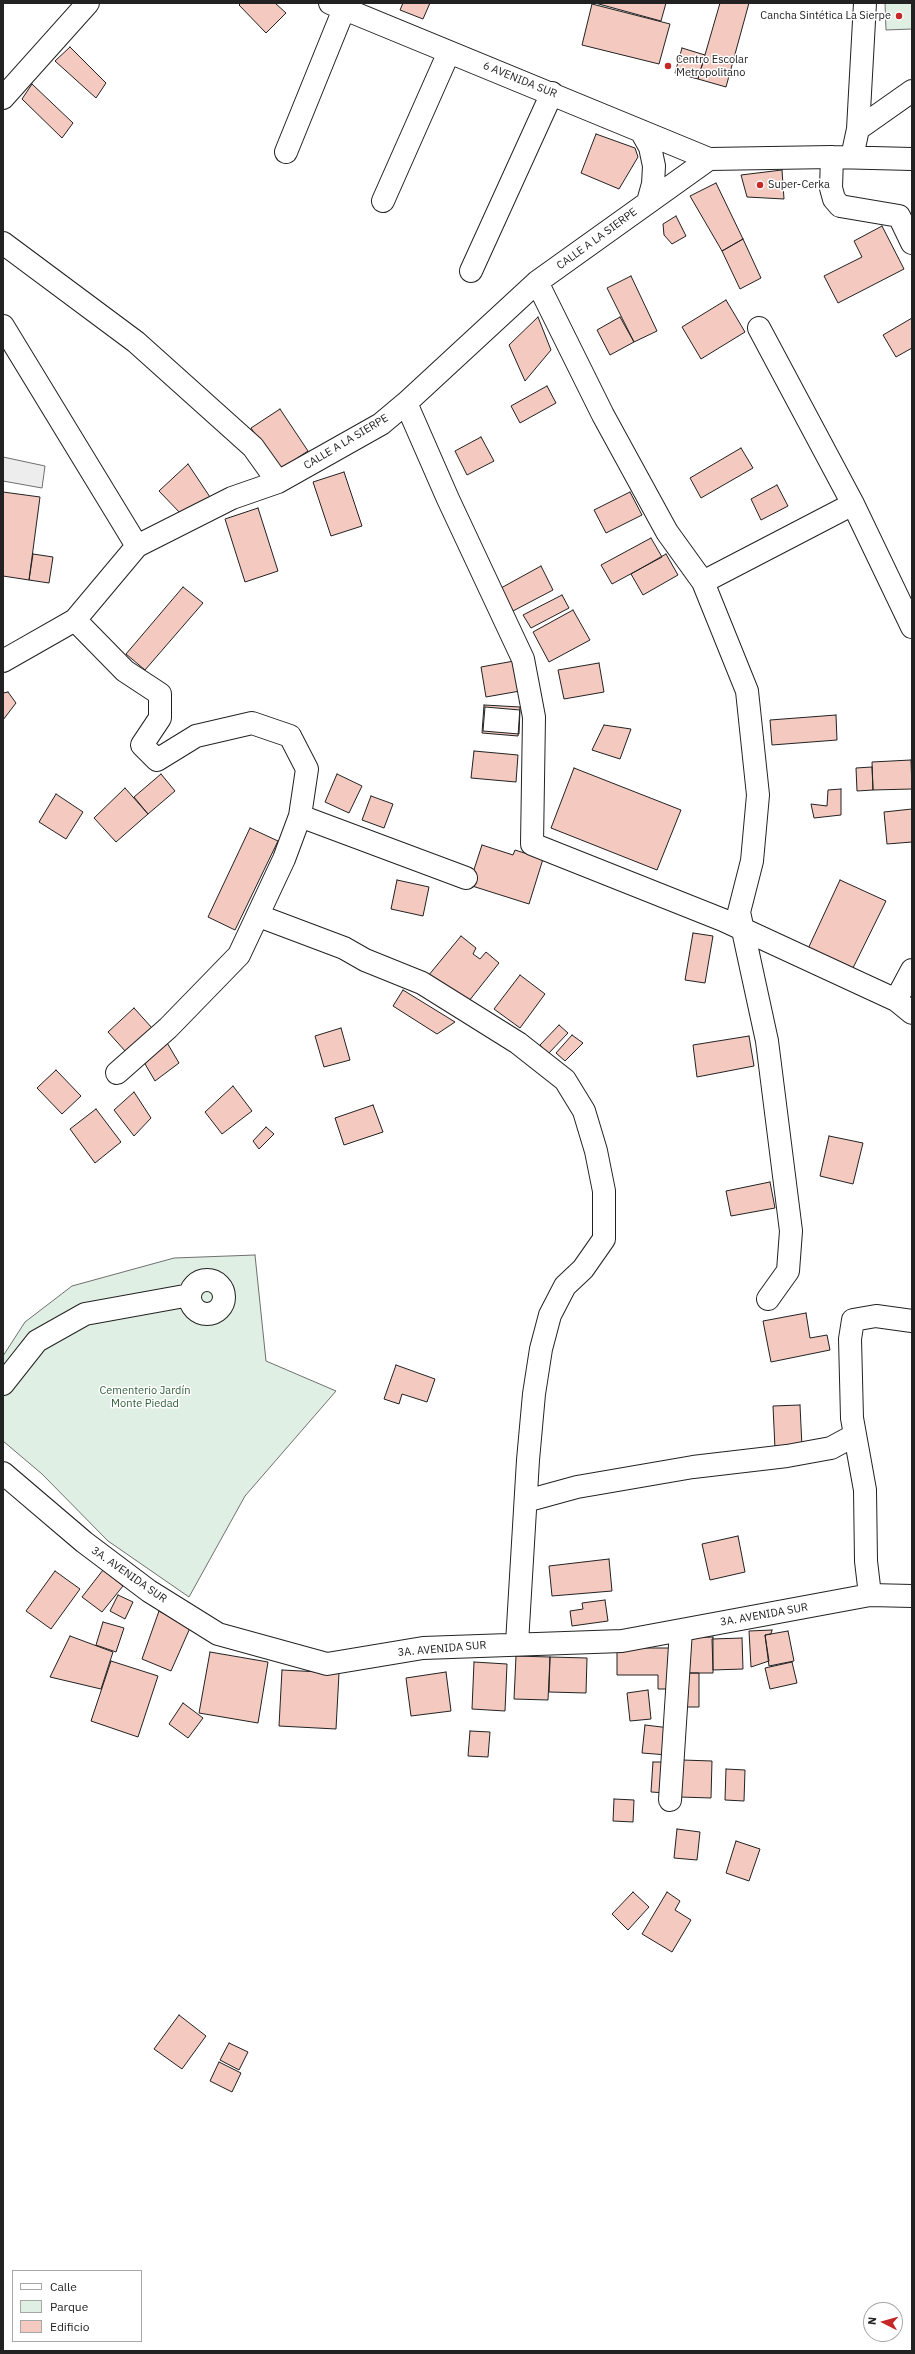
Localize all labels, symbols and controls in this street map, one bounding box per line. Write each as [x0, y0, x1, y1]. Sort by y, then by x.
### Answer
place label: Cancha Sintética La Sierpe [760, 9, 891, 23]
marker: Cancha Sintética La Sierpe [894, 11, 904, 21]
place label: Centro Escolar Metropolitano [676, 53, 748, 79]
street label: 6 AVENIDA SUR [481, 59, 559, 101]
marker: Centro Escolar Metropolitano [663, 61, 673, 71]
place label: Super-Cerka [768, 178, 830, 192]
marker: Super-Cerka [755, 180, 765, 190]
street label: CALLE A LA SIERPE [554, 205, 640, 273]
street label: CALLE A LA SIERPE [301, 412, 391, 472]
park label: Cementerio Jardín Monte Piedad [100, 1384, 190, 1410]
street label: 3A. AVENIDA SUR [89, 1544, 169, 1606]
street label: 3A. AVENIDA SUR [719, 1601, 809, 1629]
street label: 3A. AVENIDA SUR [397, 1639, 487, 1659]
legend [12, 2270, 142, 2342]
text: Calle [50, 2279, 77, 2294]
text: Parque [50, 2299, 88, 2314]
north arrow [863, 2302, 903, 2342]
text: N [865, 2316, 879, 2326]
text: Edificio [50, 2319, 89, 2334]

